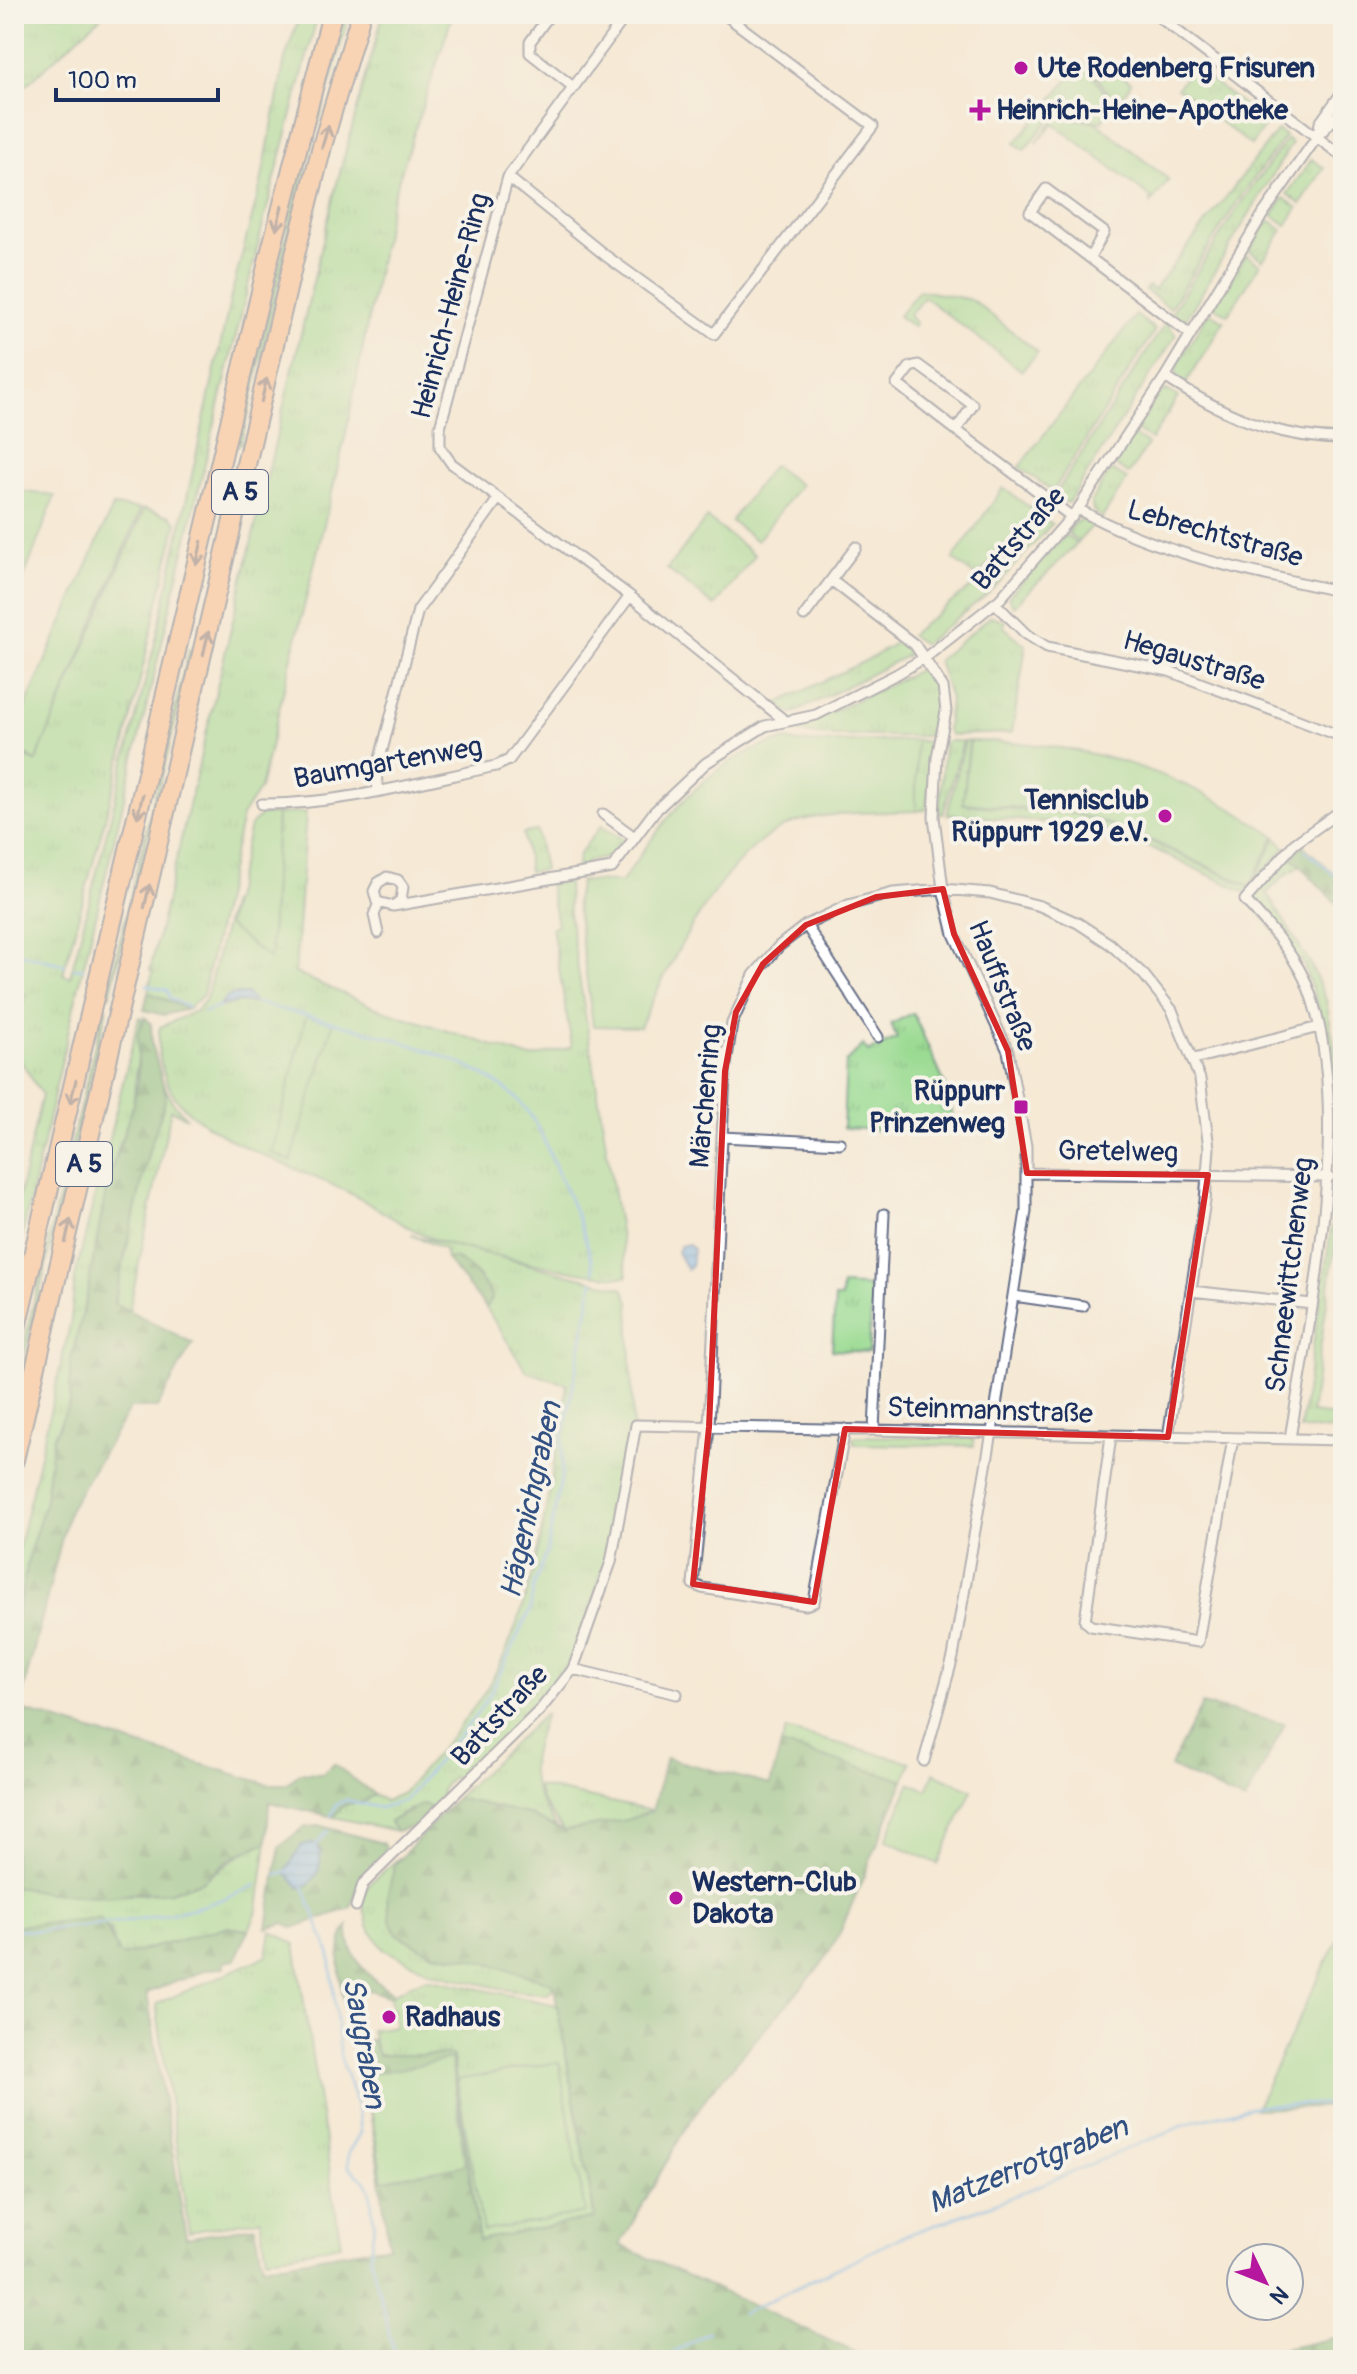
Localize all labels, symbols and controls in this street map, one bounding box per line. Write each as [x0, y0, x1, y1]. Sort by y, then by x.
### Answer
place label: Ute Rodenberg Frisuren [1037, 51, 1315, 86]
scale bar [56, 52, 218, 102]
marker: Ute Rodenberg Frisuren [1012, 59, 1030, 77]
text: 100 m [68, 66, 137, 95]
place label: Heinrich-Heine-Apotheke [996, 93, 1289, 128]
marker: Heinrich-Heine-Apotheke [971, 101, 989, 119]
one-way arrow [318, 124, 333, 150]
street label: Heinrich-Heine-Ring [404, 189, 498, 423]
one-way arrow [270, 205, 285, 231]
one-way arrow [257, 377, 272, 403]
road number: A 5 [212, 470, 268, 514]
street label: Battstraße [964, 480, 1074, 598]
street label: Lebrechtstraße [1123, 492, 1307, 576]
one-way arrow [191, 540, 206, 565]
street label: Hegaustraße [1119, 623, 1270, 699]
one-way arrow [199, 631, 214, 656]
street label: Baumgartenweg [291, 729, 485, 797]
place label: Tennisclub Rüppurr 1929 e.V. [951, 783, 1149, 850]
one-way arrow [132, 793, 147, 819]
marker: Tennisclub Rüppurr 1929 e.V. [1156, 807, 1174, 825]
one-way arrow [140, 884, 155, 910]
street label: Hauffstraße [960, 915, 1044, 1057]
street label: Märchenring [682, 1022, 730, 1170]
place label: Rüppurr Prinzenweg [869, 1074, 1006, 1141]
one-way arrow [65, 1079, 80, 1105]
marker: Rüppurr Prinzenweg [1012, 1098, 1030, 1116]
street label: Gretelweg [1058, 1133, 1178, 1171]
road number: A 5 [56, 1142, 112, 1186]
street label: Schneewittchenweg [1258, 1155, 1322, 1395]
one-way arrow [62, 1219, 77, 1245]
street label: Steinmannstraße [886, 1390, 1094, 1432]
water label: Hägenichgraben [492, 1396, 570, 1602]
street label: Battstraße [444, 1658, 556, 1774]
place label: Western-Club Dakota [692, 1865, 857, 1932]
marker: Western-Club Dakota [667, 1889, 685, 1907]
water label: Saugraben [334, 1975, 394, 2113]
place label: Radhaus [405, 2000, 501, 2035]
marker: Radhaus [380, 2008, 398, 2026]
water label: Matzerrotgraben [923, 2107, 1135, 2222]
north arrow [1225, 2242, 1305, 2322]
text: N [1263, 2280, 1294, 2310]

